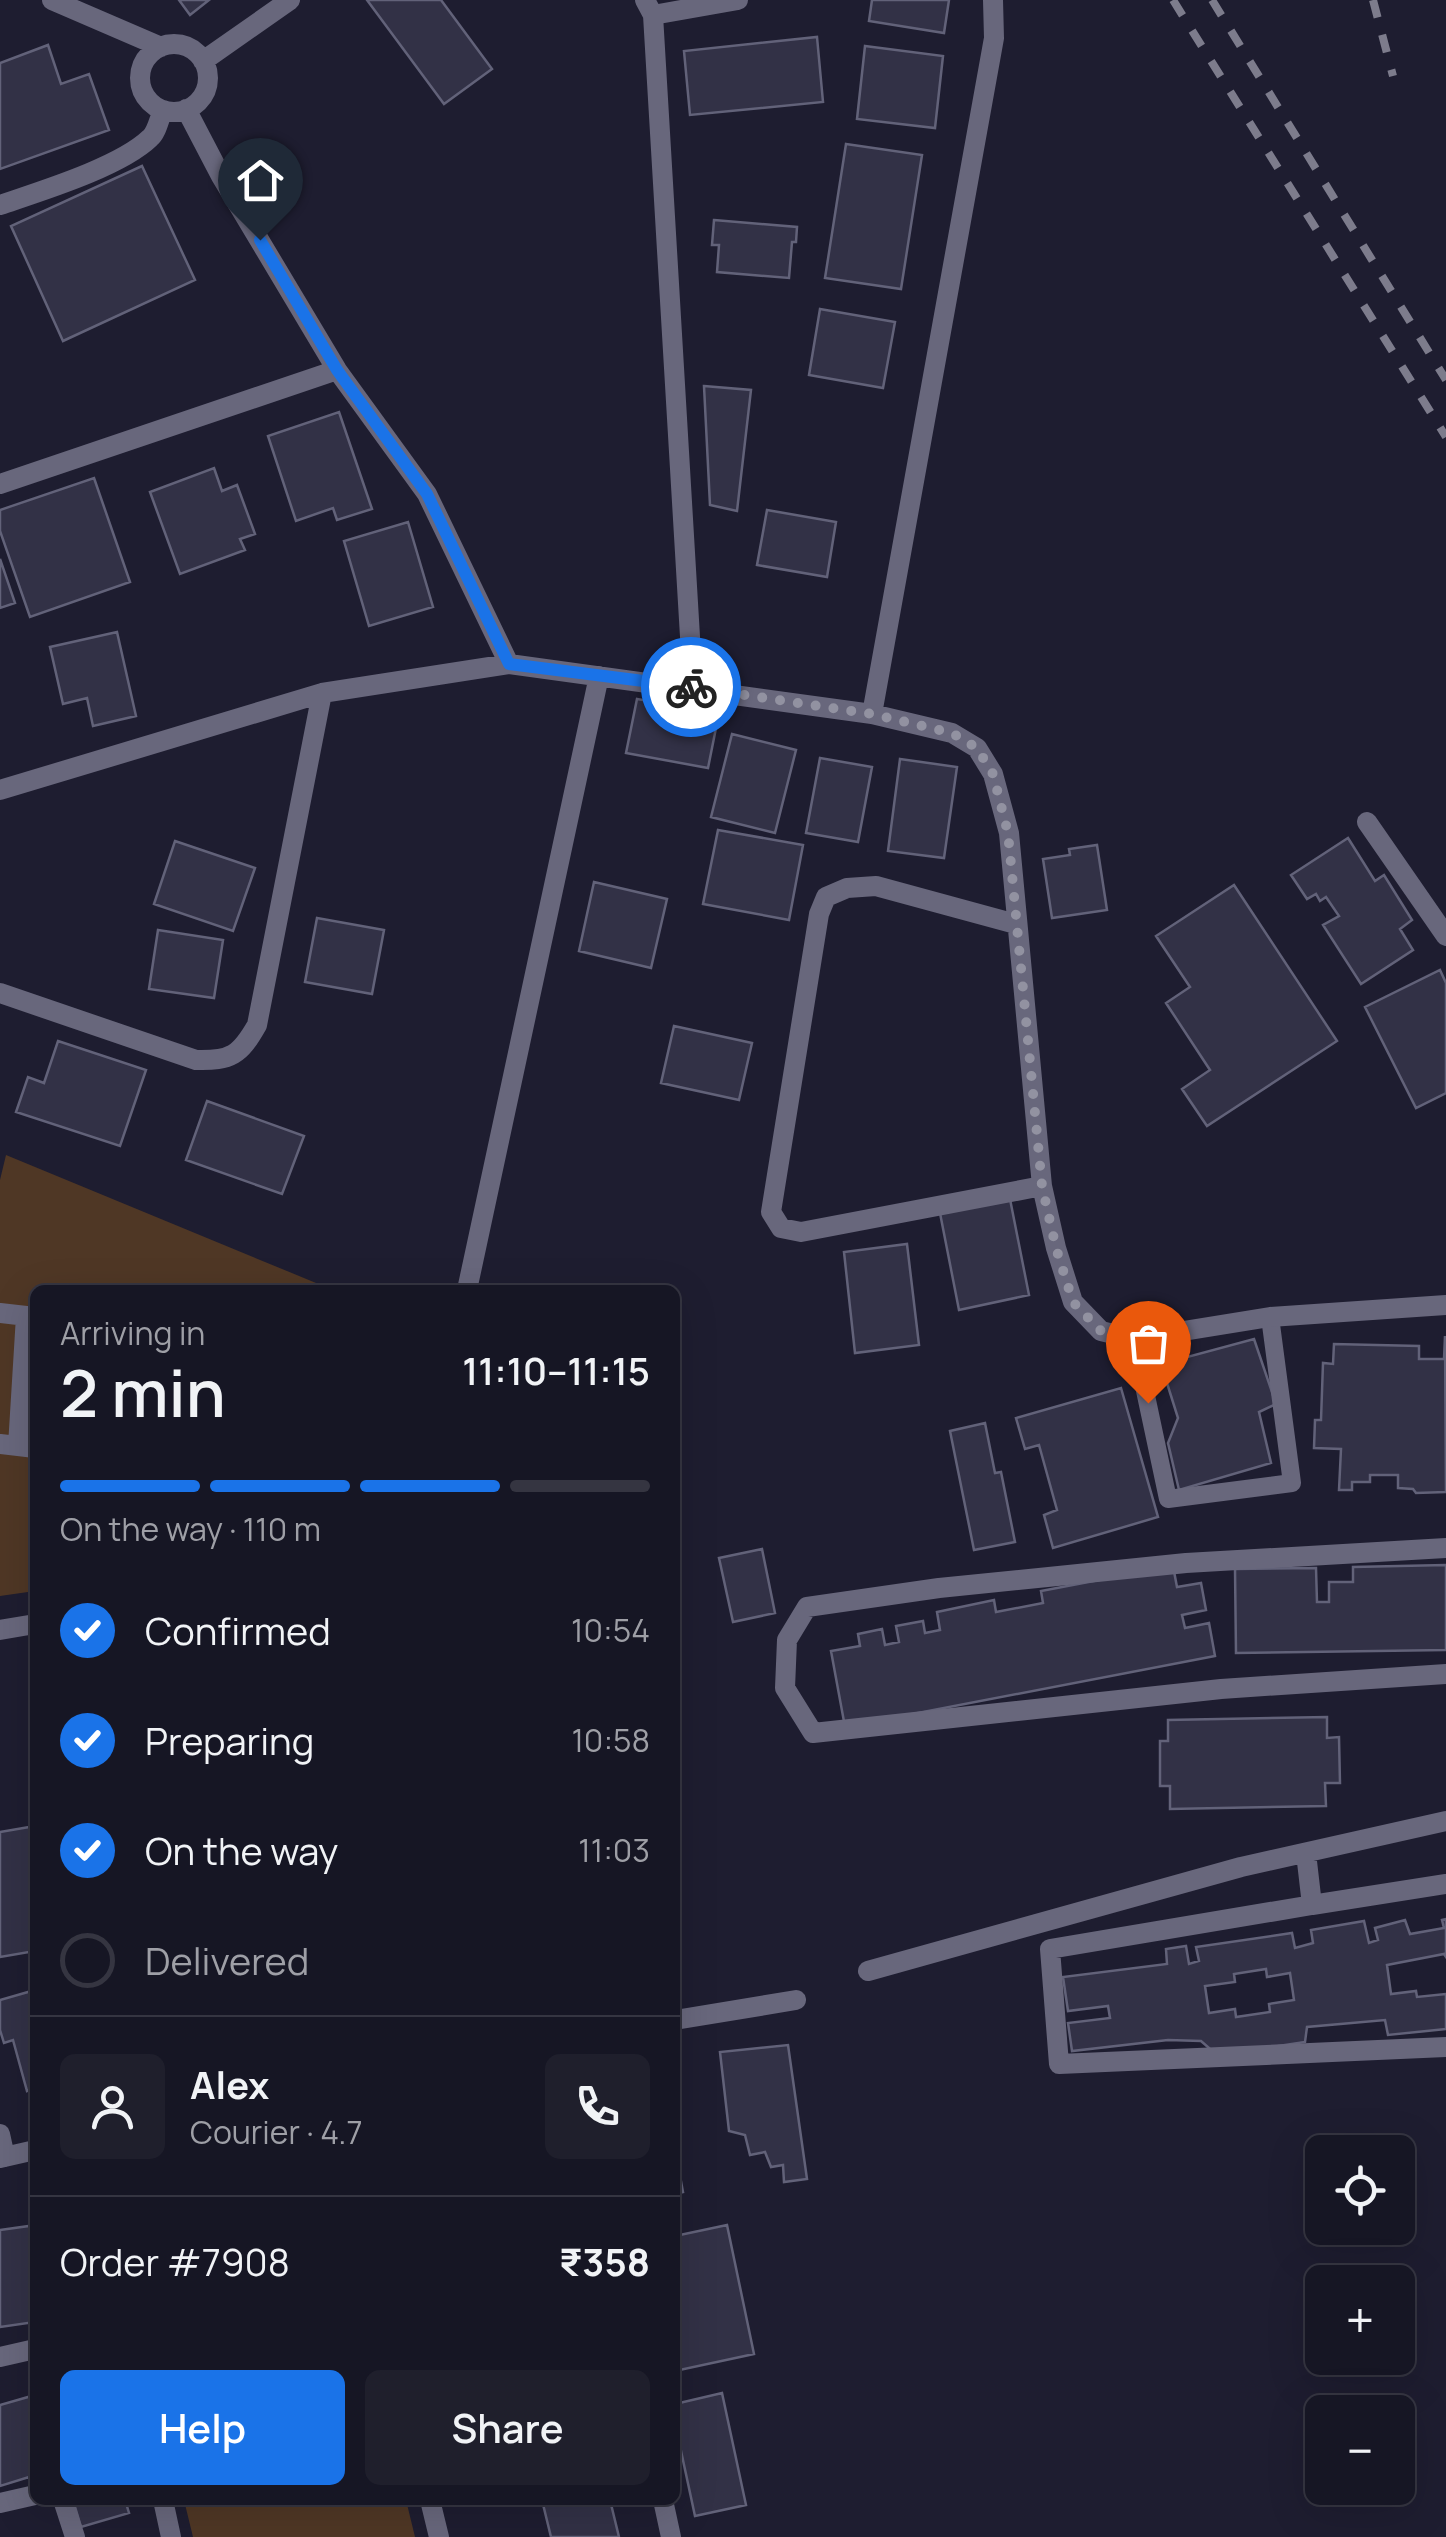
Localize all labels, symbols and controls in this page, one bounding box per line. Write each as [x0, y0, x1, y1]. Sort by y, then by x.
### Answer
pin [218, 138, 303, 241]
icon: home [233, 153, 288, 208]
courier [641, 637, 741, 737]
icon: bike [664, 660, 719, 715]
pin [1106, 1301, 1191, 1404]
text: Arriving in [60, 1311, 205, 1355]
icon: bag [1121, 1316, 1176, 1371]
text: 11:10–11:15 [462, 1344, 650, 1396]
text: 2 min [60, 1348, 226, 1437]
text: On the way · 110 m [60, 1507, 321, 1551]
icon: check [60, 1603, 115, 1658]
text: Confirmed [145, 1604, 331, 1656]
text: 10:54 [571, 1608, 650, 1652]
icon: check [60, 1713, 115, 1768]
text: Preparing [145, 1714, 314, 1766]
text: 10:58 [571, 1718, 650, 1762]
icon: check [60, 1823, 115, 1878]
text: On the way [145, 1824, 338, 1876]
text: 11:03 [578, 1828, 650, 1872]
text: Delivered [145, 1934, 309, 1986]
button: person [60, 2054, 165, 2159]
button: phone [545, 2054, 650, 2159]
text: Alex [190, 2058, 269, 2110]
text: Courier · 4.7 [190, 2110, 363, 2154]
map controls [1305, 2135, 1415, 2505]
button: locate [1305, 2135, 1415, 2245]
text: Order #7908 [60, 2235, 290, 2287]
text: ₹358 [559, 2235, 650, 2287]
button: + [1305, 2265, 1415, 2375]
button: Help [60, 2370, 345, 2485]
button: Share [365, 2370, 650, 2485]
button: − [1305, 2395, 1415, 2505]

